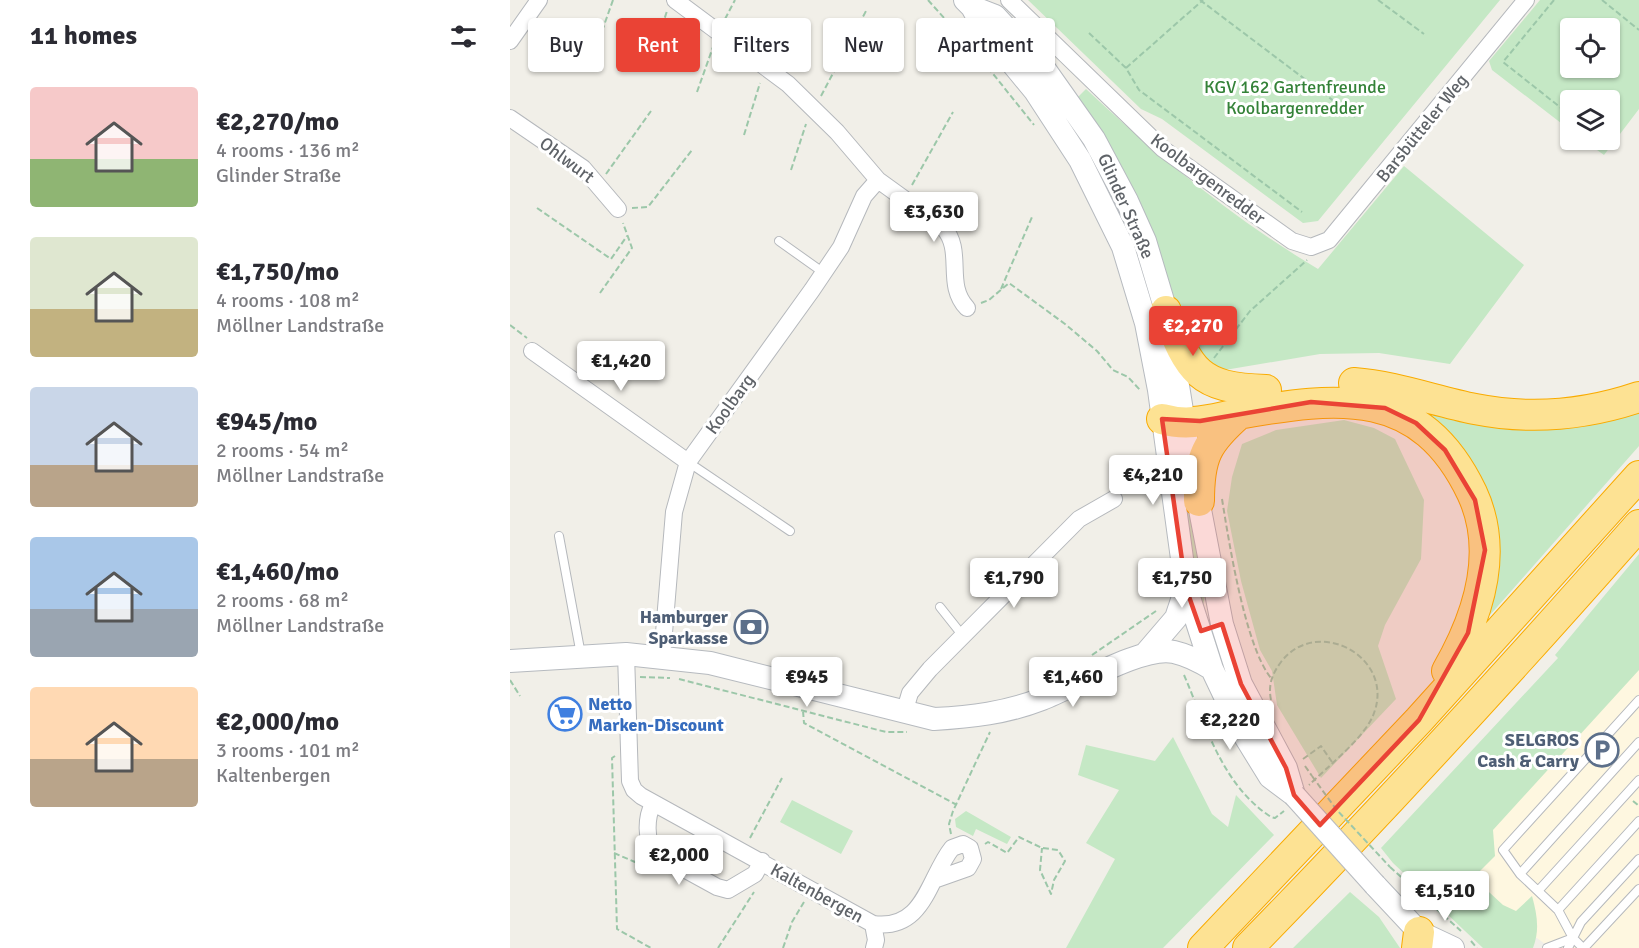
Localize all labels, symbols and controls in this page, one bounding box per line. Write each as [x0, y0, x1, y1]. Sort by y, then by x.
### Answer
chip: Buy [528, 18, 604, 72]
chip: Rent [616, 18, 700, 72]
chip: Filters [712, 18, 811, 72]
chip: New [823, 18, 904, 72]
chip: Apartment [916, 18, 1055, 72]
map controls [1560, 18, 1620, 150]
button: locate [1560, 18, 1620, 78]
text: 11 homes [30, 20, 137, 52]
icon: filters [447, 20, 480, 53]
street label: Barsbütteler Weg [1372, 69, 1472, 187]
park label: KGV 162 Gartenfreunde Koolbargenredder [1204, 76, 1386, 119]
button: layers [1560, 90, 1620, 150]
text: €2,270/mo [216, 106, 339, 138]
icon: home [78, 111, 150, 183]
street label: Koolbargenredder [1146, 129, 1270, 229]
street label: Ohlwurt [535, 132, 599, 188]
text: 4 rooms · 136 m² [216, 138, 360, 163]
street label: Glinder Straße [1093, 150, 1159, 262]
text: Glinder Straße [216, 163, 341, 188]
pin: €3,630 [885, 192, 983, 243]
text: €3,630 [904, 199, 964, 224]
text: €1,750/mo [216, 256, 339, 288]
icon: home [78, 261, 150, 333]
text: 4 rooms · 108 m² [216, 288, 360, 313]
pin: €2,270 [1144, 306, 1242, 357]
text: Möllner Landstraße [216, 313, 384, 338]
text: €2,270 [1163, 313, 1223, 338]
pin: €1,420 [572, 341, 670, 392]
text: €1,420 [591, 348, 651, 373]
street label: Koolbarg [701, 370, 759, 438]
text: €945/mo [216, 406, 317, 438]
icon: home [78, 411, 150, 483]
text: 2 rooms · 54 m² [216, 438, 349, 463]
pin: €4,210 [1104, 455, 1202, 506]
text: €4,210 [1123, 462, 1183, 487]
text: Möllner Landstraße [216, 463, 384, 488]
text: €1,460/mo [216, 556, 339, 588]
pin: €1,790 [965, 558, 1063, 609]
pin: €1,750 [1133, 558, 1231, 609]
icon: home [78, 561, 150, 633]
text: €1,790 [984, 565, 1044, 590]
text: €1,750 [1152, 565, 1212, 590]
text: 2 rooms · 68 m² [216, 588, 349, 613]
place label: Hamburger Sparkasse [640, 606, 729, 649]
bank icon: Hamburger Sparkasse [733, 609, 769, 645]
text: Möllner Landstraße [216, 613, 384, 638]
pin: €945 [771, 657, 843, 708]
pin: €1,460 [1024, 657, 1122, 708]
text: €945 [785, 664, 829, 689]
text: €1,460 [1043, 664, 1103, 689]
place label: Netto Marken-Discount [588, 693, 724, 736]
supermarket icon: Netto Marken-Discount [547, 696, 583, 732]
pin: €2,220 [1181, 700, 1279, 751]
text: €2,000/mo [216, 706, 339, 738]
text: €2,220 [1200, 707, 1260, 732]
icon: home [78, 711, 150, 783]
place label: SELGROS Cash & Carry [1477, 729, 1579, 772]
parking icon: SELGROS Cash & Carry [1584, 732, 1620, 768]
text: 3 rooms · 101 m² [216, 738, 360, 763]
text: Kaltenbergen [216, 763, 331, 788]
pin: €2,000 [630, 835, 728, 886]
text: €2,000 [649, 842, 709, 867]
street label: Kaltenbergen [767, 858, 867, 928]
pin: €1,510 [1396, 871, 1494, 922]
text: €1,510 [1415, 878, 1475, 903]

